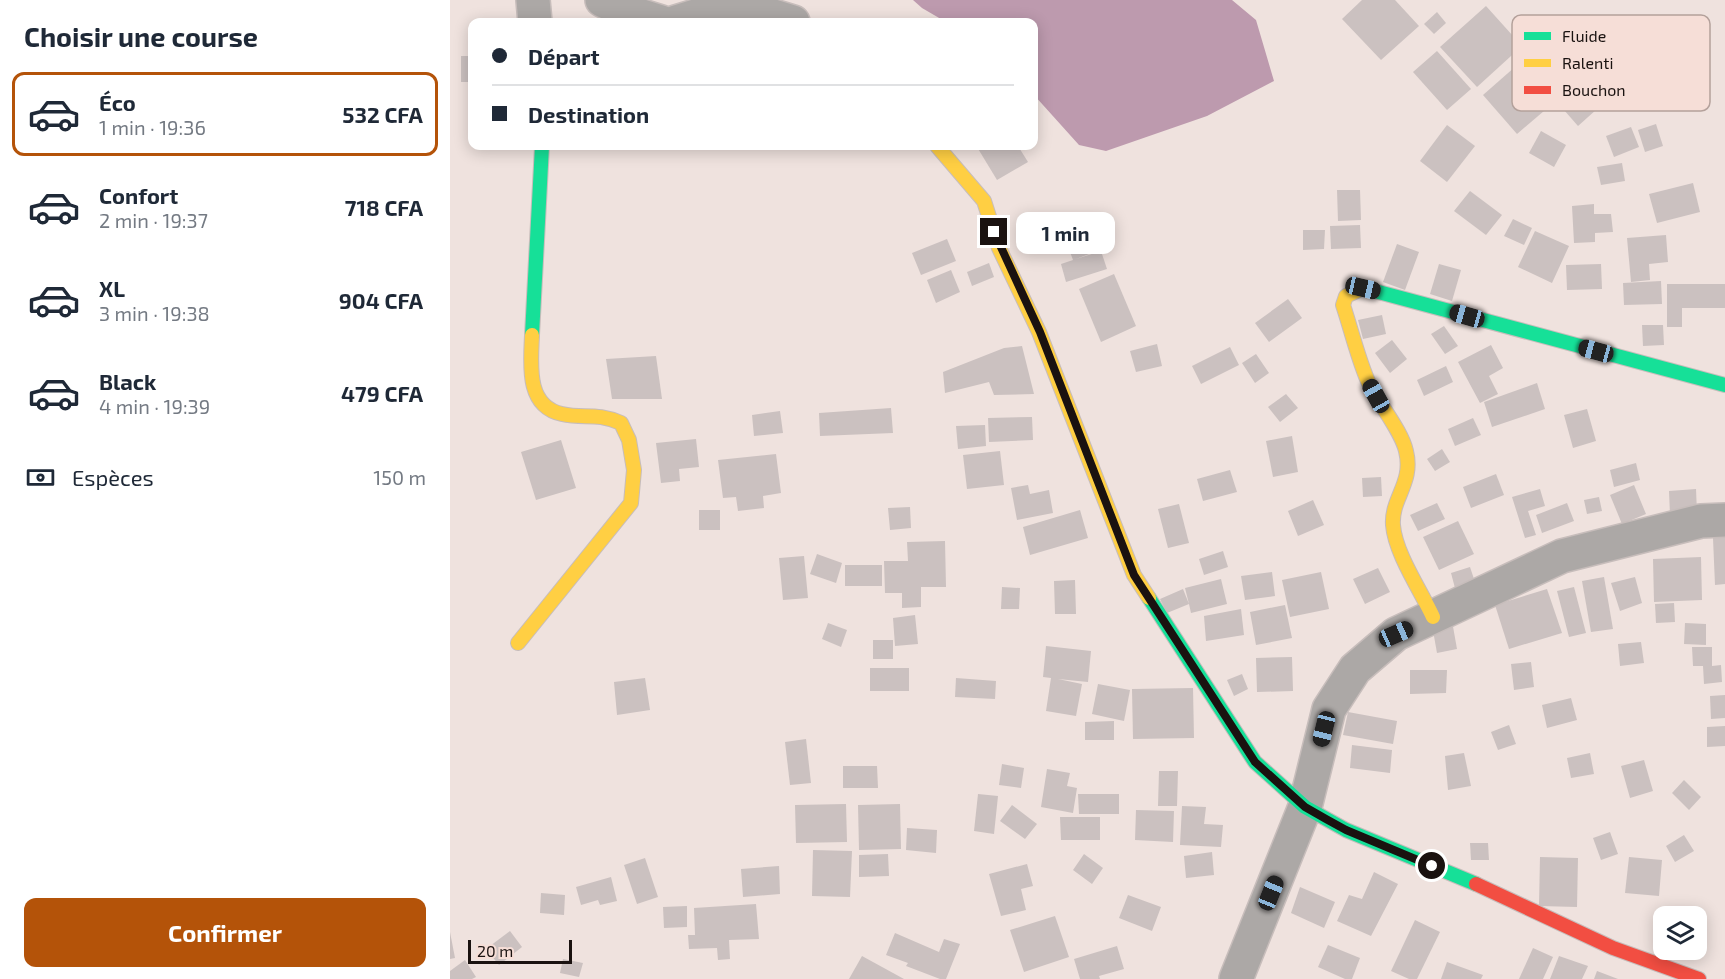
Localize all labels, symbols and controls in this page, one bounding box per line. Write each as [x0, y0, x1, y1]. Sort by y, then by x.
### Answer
legend [1512, 15, 1710, 111]
text: Choisir une course [24, 20, 258, 52]
text: Fluide [1562, 26, 1606, 45]
text: Départ [528, 43, 600, 69]
text: Ralenti [1562, 53, 1613, 72]
text: Bouchon [1562, 80, 1626, 99]
icon: car [27, 87, 81, 141]
text: Éco [99, 89, 136, 115]
text: 532 CFA [342, 101, 423, 127]
text: Destination [528, 101, 649, 127]
text: 1 min · 19:36 [99, 115, 206, 139]
icon: car [27, 180, 81, 234]
text: Confort [99, 182, 178, 208]
text: 718 CFA [345, 194, 423, 220]
text: 2 min · 19:37 [99, 208, 208, 232]
callout: 1 min [1015, 211, 1114, 253]
route end [980, 218, 1007, 245]
text: 1 min [1041, 221, 1090, 245]
icon: car [27, 273, 81, 327]
text: XL [99, 275, 125, 301]
car [1343, 275, 1383, 301]
text: 904 CFA [339, 287, 423, 313]
text: 3 min · 19:38 [99, 301, 210, 325]
car [1447, 302, 1487, 330]
car [1576, 338, 1616, 364]
icon: car [27, 366, 81, 420]
text: Black [99, 368, 156, 394]
car [1359, 376, 1393, 416]
text: 479 CFA [341, 380, 423, 406]
text: 4 min · 19:39 [99, 394, 210, 418]
icon: cash [24, 461, 57, 494]
text: Espèces [72, 464, 154, 490]
text: 150 m [373, 465, 426, 489]
car [1376, 618, 1416, 650]
car [1311, 709, 1337, 749]
route start [1418, 852, 1445, 879]
car [1256, 873, 1286, 913]
button: Confirmer [24, 898, 426, 967]
map controls [1653, 906, 1707, 960]
button: layers [1653, 906, 1707, 960]
scale bar [468, 937, 572, 964]
text: 20 m [477, 941, 513, 960]

